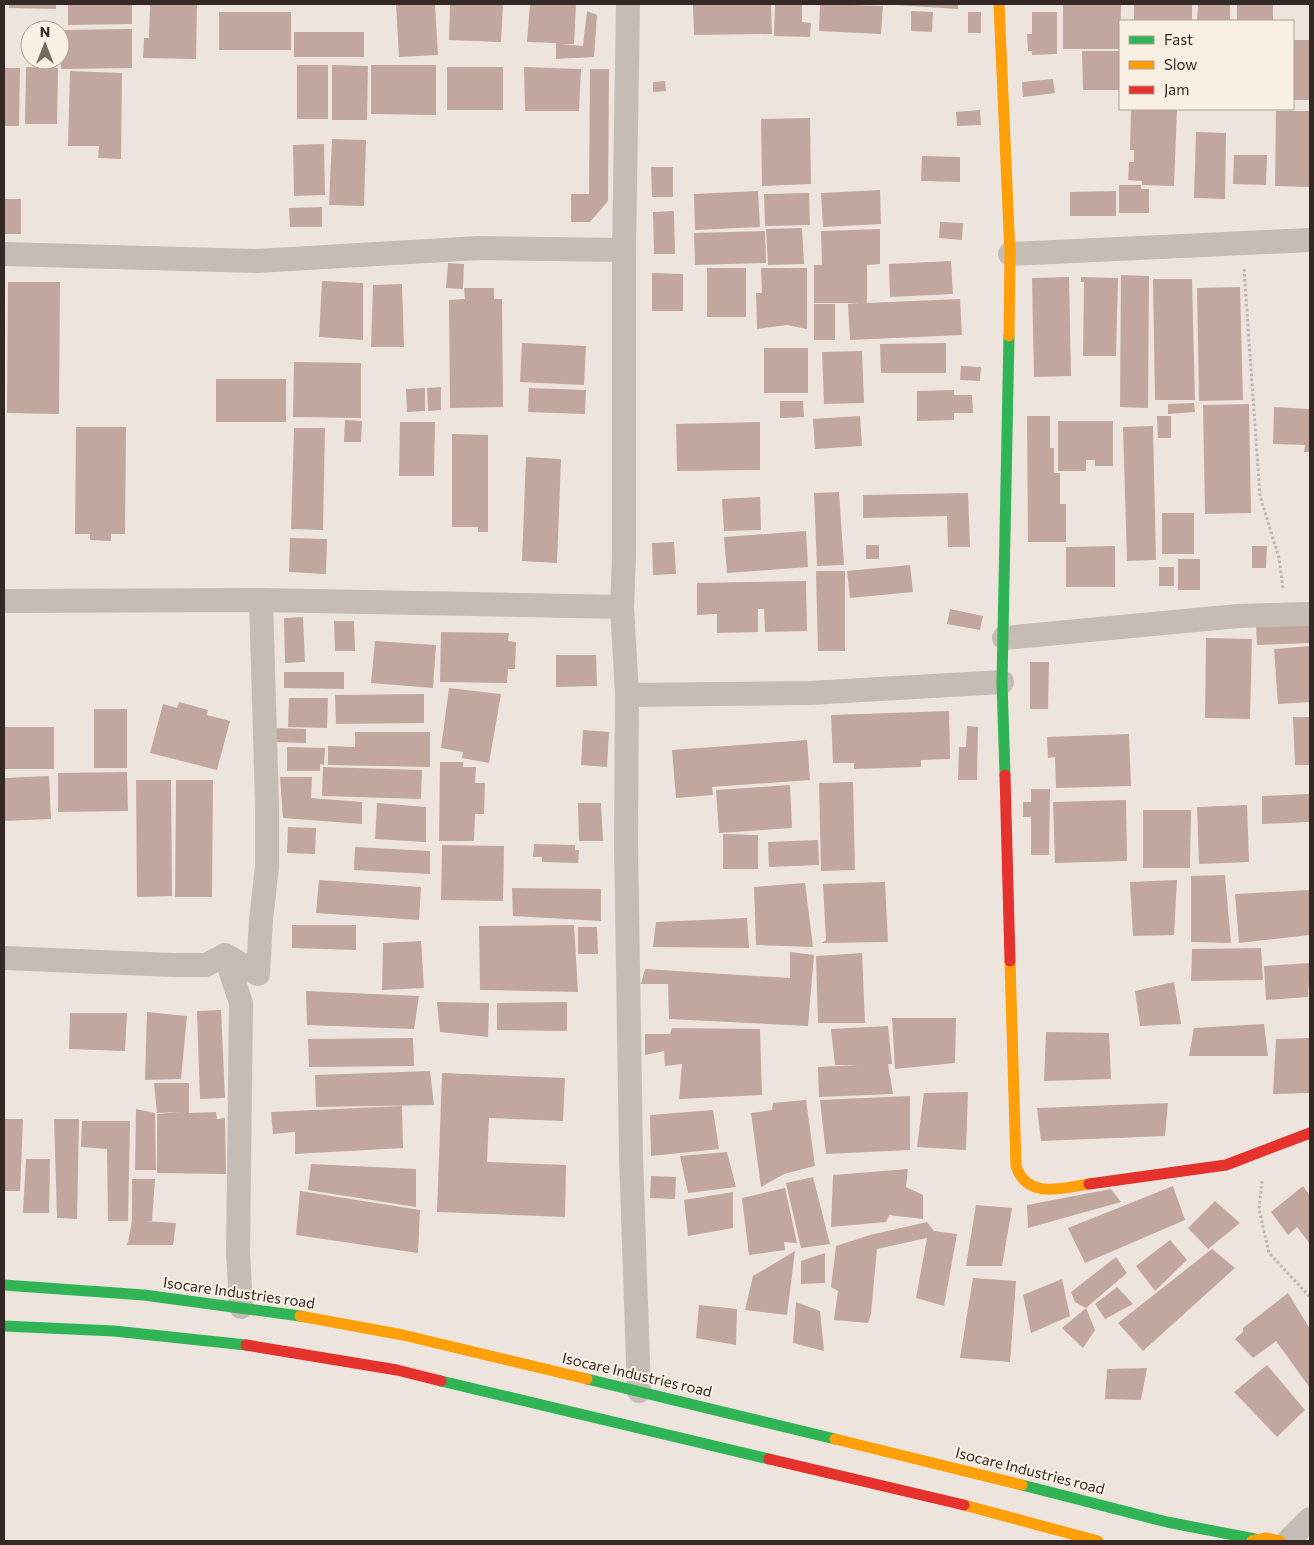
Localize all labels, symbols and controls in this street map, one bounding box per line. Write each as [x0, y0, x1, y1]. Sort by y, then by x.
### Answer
north arrow [20, 20, 70, 70]
legend [1119, 20, 1294, 110]
text: N [40, 23, 50, 40]
text: Fast [1164, 30, 1193, 48]
text: Slow [1164, 55, 1197, 73]
text: Jam [1164, 80, 1189, 98]
street label: Isocare Industries road [162, 1272, 316, 1312]
street label: Isocare Industries road [561, 1348, 714, 1400]
street label: Isocare Industries road [954, 1443, 1107, 1497]

